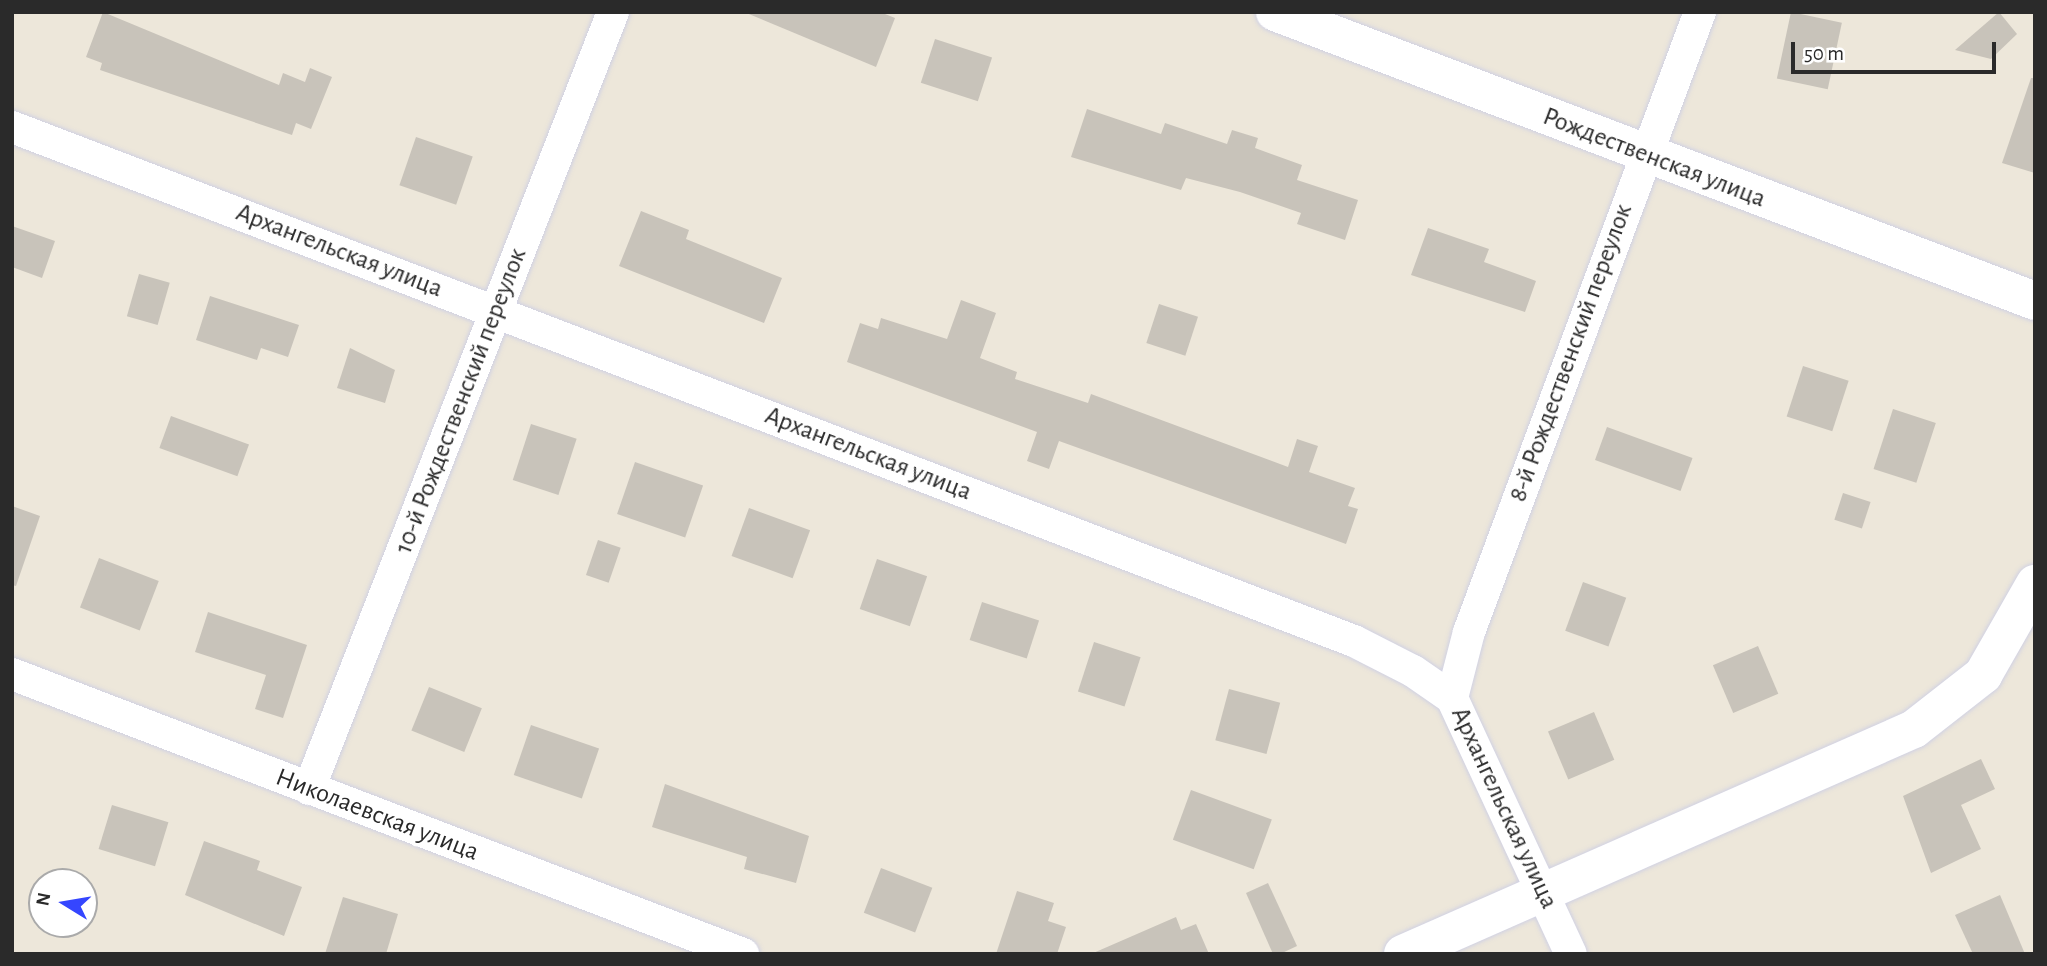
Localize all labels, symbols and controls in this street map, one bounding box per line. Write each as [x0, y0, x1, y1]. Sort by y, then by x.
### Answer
scale bar [1795, 28, 2000, 72]
text: 50 m [1804, 43, 1844, 64]
street label: Рождественская улица [1538, 101, 1770, 215]
street label: Архангельская улица [231, 197, 447, 305]
street label: 8-й Рождественский переулок [1503, 200, 1639, 506]
street label: 10-й Рождественский переулок [388, 244, 534, 558]
street label: Архангельская улица [760, 400, 976, 508]
street label: Архангельская улица [1444, 702, 1564, 914]
street label: Николаевская улица [271, 762, 483, 868]
north arrow [28, 868, 98, 938]
text: N [33, 891, 54, 908]

